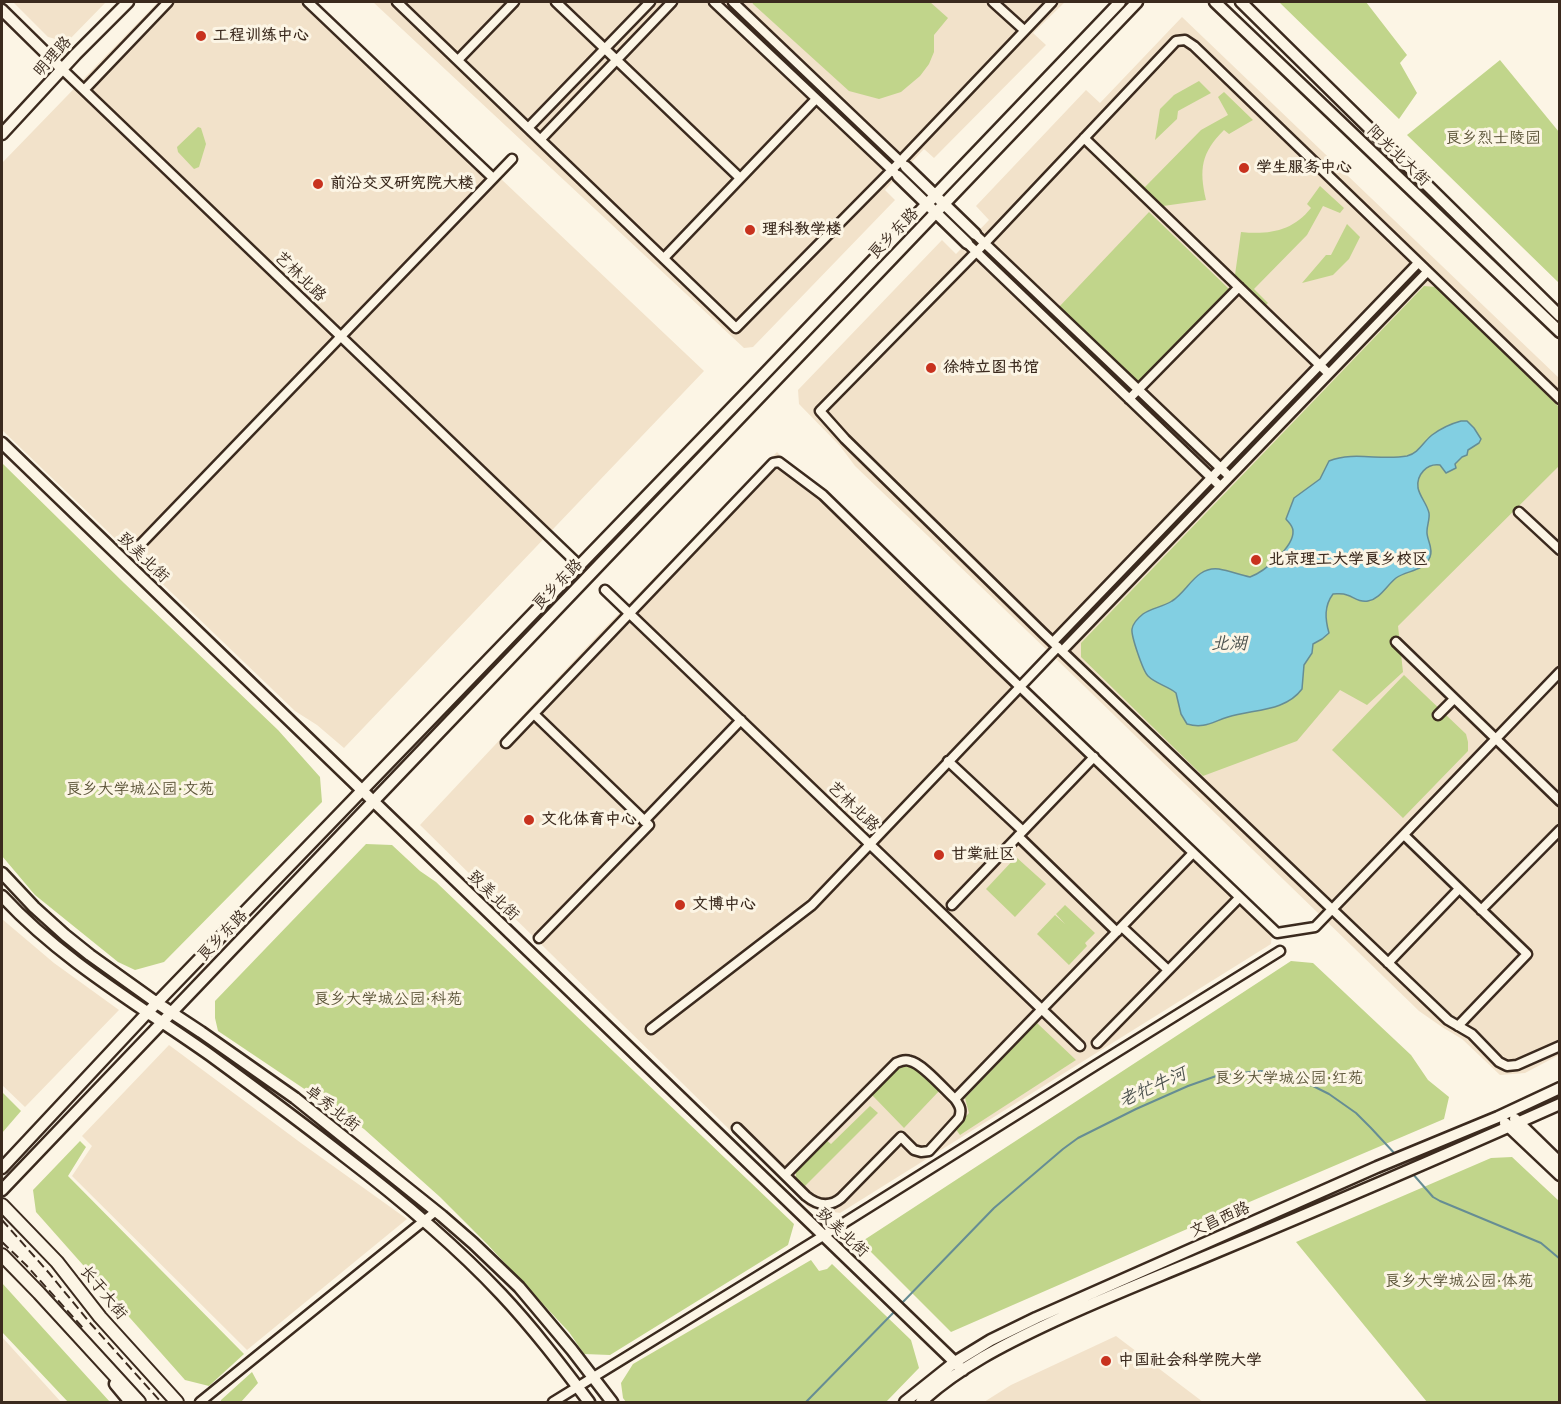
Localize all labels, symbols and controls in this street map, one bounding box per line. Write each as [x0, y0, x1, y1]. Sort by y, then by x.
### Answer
place label: 工程训练中心 [213, 26, 309, 46]
marker: 工程训练中心 [194, 29, 208, 43]
street label: 明理路 [30, 33, 76, 81]
street label: 阳光北大街 [1363, 121, 1433, 191]
park label: 良乡烈士陵园 [1445, 129, 1541, 149]
place label: 学生服务中心 [1256, 158, 1352, 178]
marker: 学生服务中心 [1237, 161, 1251, 175]
place label: 前沿交叉研究院大楼 [330, 174, 474, 194]
marker: 前沿交叉研究院大楼 [311, 177, 325, 191]
street label: 良乡东路 [865, 204, 923, 264]
place label: 理科教学楼 [762, 220, 842, 240]
marker: 理科教学楼 [743, 223, 757, 237]
street label: 艺林北路 [270, 248, 330, 306]
place label: 徐特立图书馆 [943, 358, 1039, 378]
marker: 徐特立图书馆 [924, 361, 938, 375]
street label: 致美北街 [113, 529, 173, 587]
place label: 北京理工大学良乡校区 [1268, 550, 1428, 570]
marker: 北京理工大学良乡校区 [1249, 553, 1263, 567]
street label: 良乡东路 [529, 555, 587, 615]
water label: 北湖 [1211, 633, 1247, 655]
street label: 艺林北路 [823, 778, 883, 836]
park label: 良乡大学城公园·文苑 [65, 780, 215, 800]
place label: 文化体育中心 [541, 810, 637, 830]
marker: 文化体育中心 [522, 813, 536, 827]
place label: 甘棠社区 [951, 845, 1015, 865]
marker: 甘棠社区 [932, 848, 946, 862]
street label: 致美北街 [463, 867, 523, 925]
place label: 文博中心 [692, 895, 756, 915]
marker: 文博中心 [673, 898, 687, 912]
street label: 良乡东路 [194, 906, 252, 966]
park label: 良乡大学城公园·科苑 [313, 990, 463, 1010]
water label: 老牤牛河 [1116, 1063, 1190, 1113]
park label: 良乡大学城公园·红苑 [1214, 1069, 1364, 1089]
street label: 卓秀北街 [301, 1082, 363, 1136]
street label: 文昌西路 [1187, 1198, 1253, 1242]
street label: 致美北街 [812, 1204, 872, 1262]
street label: 长于大街 [75, 1262, 131, 1324]
park label: 良乡大学城公园·体苑 [1384, 1272, 1534, 1292]
place label: 中国社会科学院大学 [1118, 1351, 1262, 1371]
marker: 中国社会科学院大学 [1099, 1354, 1113, 1368]

